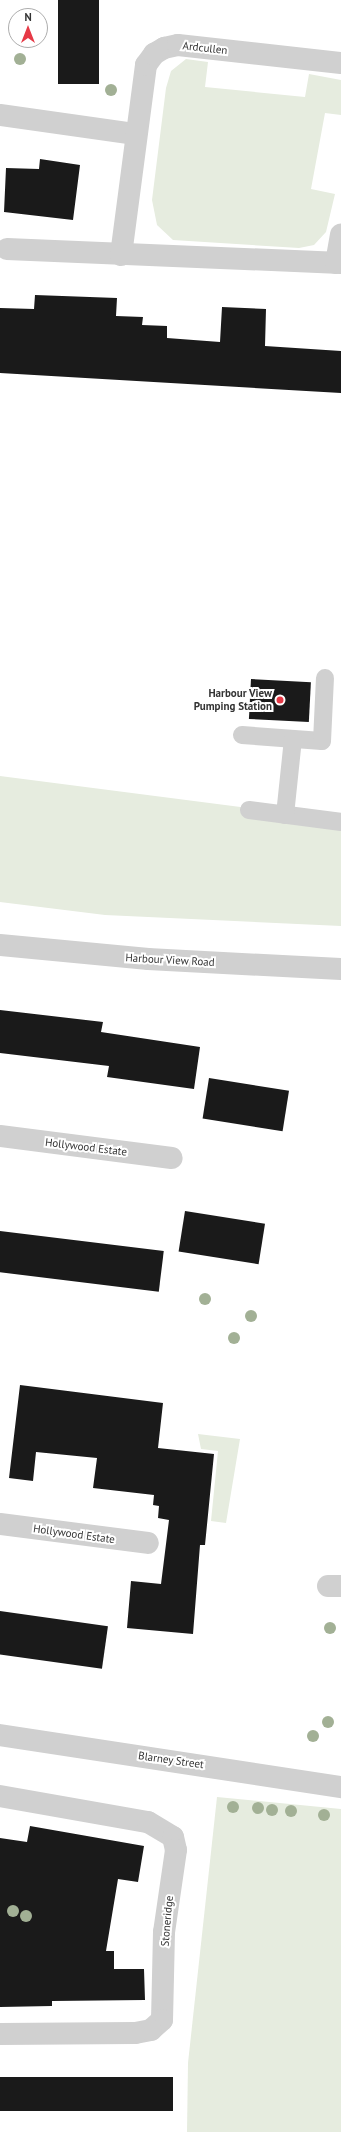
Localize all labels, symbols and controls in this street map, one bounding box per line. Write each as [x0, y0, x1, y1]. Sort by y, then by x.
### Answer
north arrow [8, 8, 48, 48]
text: N [24, 10, 32, 24]
street label: Ardcullen [182, 39, 228, 57]
place label: Harbour View Pumping Station [194, 687, 272, 713]
marker: Harbour View Pumping Station [275, 695, 285, 705]
street label: Harbour View Road [125, 951, 215, 969]
street label: Hollywood Estate [44, 1135, 128, 1159]
street label: Hollywood Estate [32, 1522, 116, 1546]
street label: Blarney Street [137, 1749, 205, 1771]
street label: Stoneridge [158, 1895, 176, 1947]

